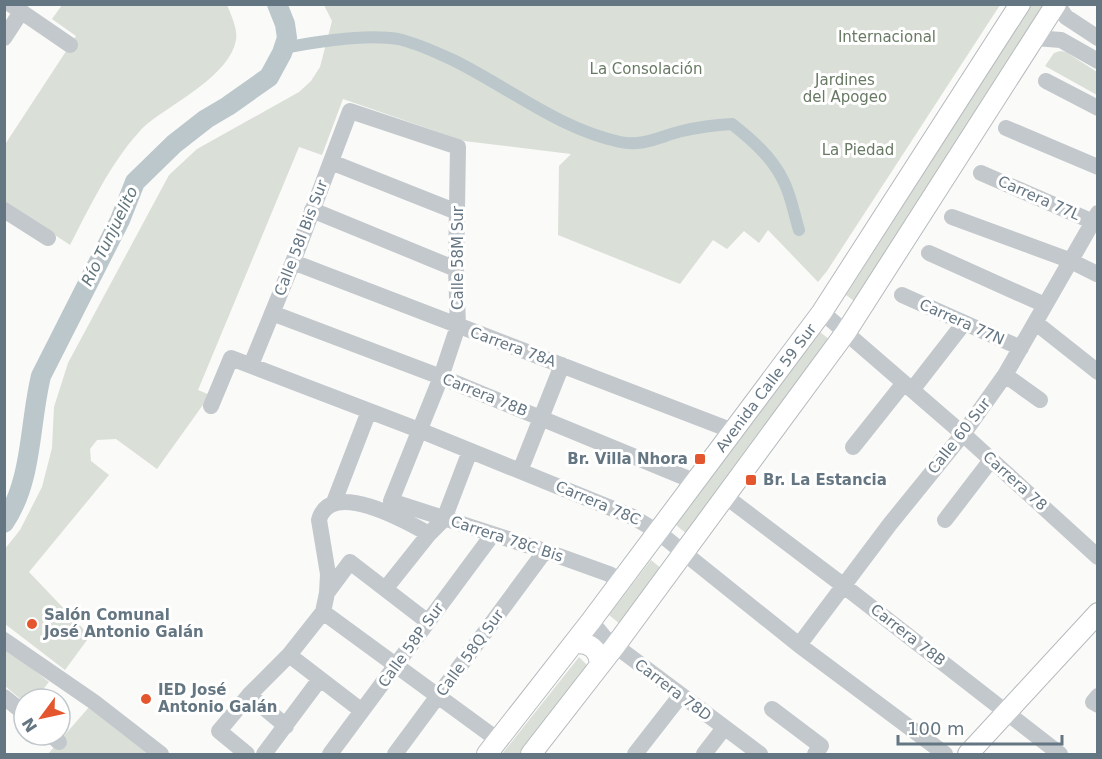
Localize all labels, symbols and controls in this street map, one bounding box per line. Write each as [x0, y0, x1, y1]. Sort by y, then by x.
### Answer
park label: Internacional [838, 28, 936, 46]
park label: La Consolación [590, 60, 702, 78]
park label: Jardines del Apogeo [803, 71, 887, 106]
park label: La Piedad [822, 141, 894, 159]
street label: Carrera 77L [995, 172, 1084, 224]
street label: Calle 58I Bis Sur [271, 177, 332, 298]
water label: Río Tunjuelito [77, 183, 142, 289]
street label: Calle 58M Sur [449, 205, 467, 310]
street label: Carrera 77N [917, 295, 1007, 349]
street label: Avenida Calle 59 Sur [712, 320, 821, 456]
street label: Carrera 78A [468, 323, 559, 371]
street label: Carrera 78B [440, 370, 530, 420]
street label: Calle 60 Sur [924, 394, 995, 477]
street label: Carrera 78 [979, 448, 1051, 514]
place label: Br. Villa Nhora [567, 450, 688, 468]
marker: Br. Villa Nhora [693, 452, 707, 466]
place label: Br. La Estancia [763, 471, 887, 489]
marker: Br. La Estancia [744, 473, 758, 487]
street label: Carrera 78C [553, 477, 643, 529]
street label: Carrera 78C Bis [448, 512, 566, 566]
street label: Calle 58P Sur [374, 599, 448, 691]
street label: Carrera 78B [867, 600, 949, 670]
street label: Calle 58Q Sur [432, 605, 508, 700]
place label: Salón Comunal José Antonio Galán [43, 606, 204, 641]
marker: Salón Comunal José Antonio Galán [25, 617, 39, 631]
street label: Carrera 78D [631, 655, 715, 725]
place label: IED José Antonio Galán [158, 681, 278, 716]
north arrow [12, 687, 72, 747]
marker: IED José Antonio Galán [139, 692, 153, 706]
scale bar [898, 708, 1062, 746]
text: N [18, 714, 41, 736]
text: 100 m [907, 718, 965, 739]

